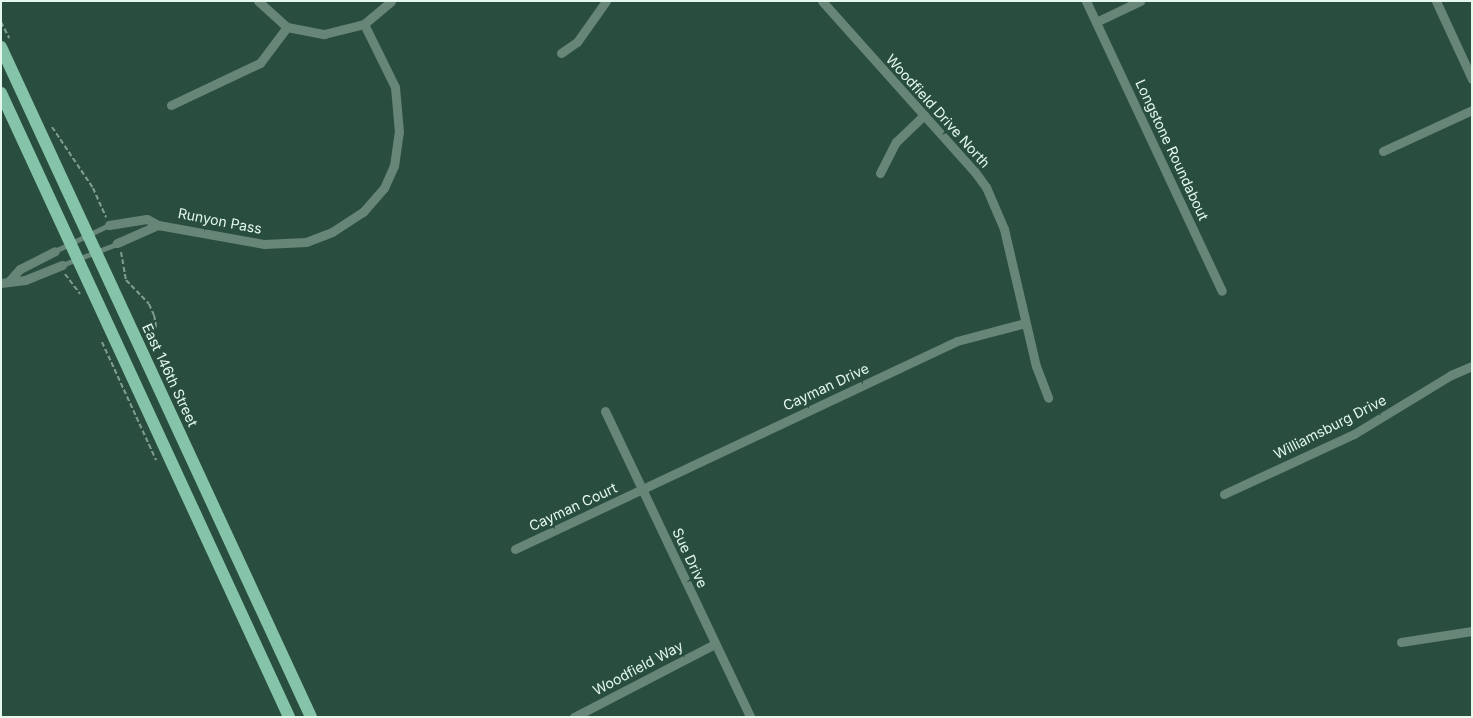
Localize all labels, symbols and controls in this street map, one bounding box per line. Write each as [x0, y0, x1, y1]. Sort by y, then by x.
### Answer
street label: Woodfield Drive North [883, 51, 993, 171]
street label: Longstone Roundabout [1132, 77, 1212, 223]
street label: Runyon Pass [177, 205, 263, 237]
street label: East 146th Street [139, 321, 201, 429]
street label: Cayman Drive [780, 360, 872, 414]
street label: Williamsburg Drive [1271, 391, 1389, 463]
street label: Cayman Court [526, 479, 620, 535]
street label: Sue Drive [669, 525, 711, 591]
street label: Woodfield Way [590, 637, 686, 699]

